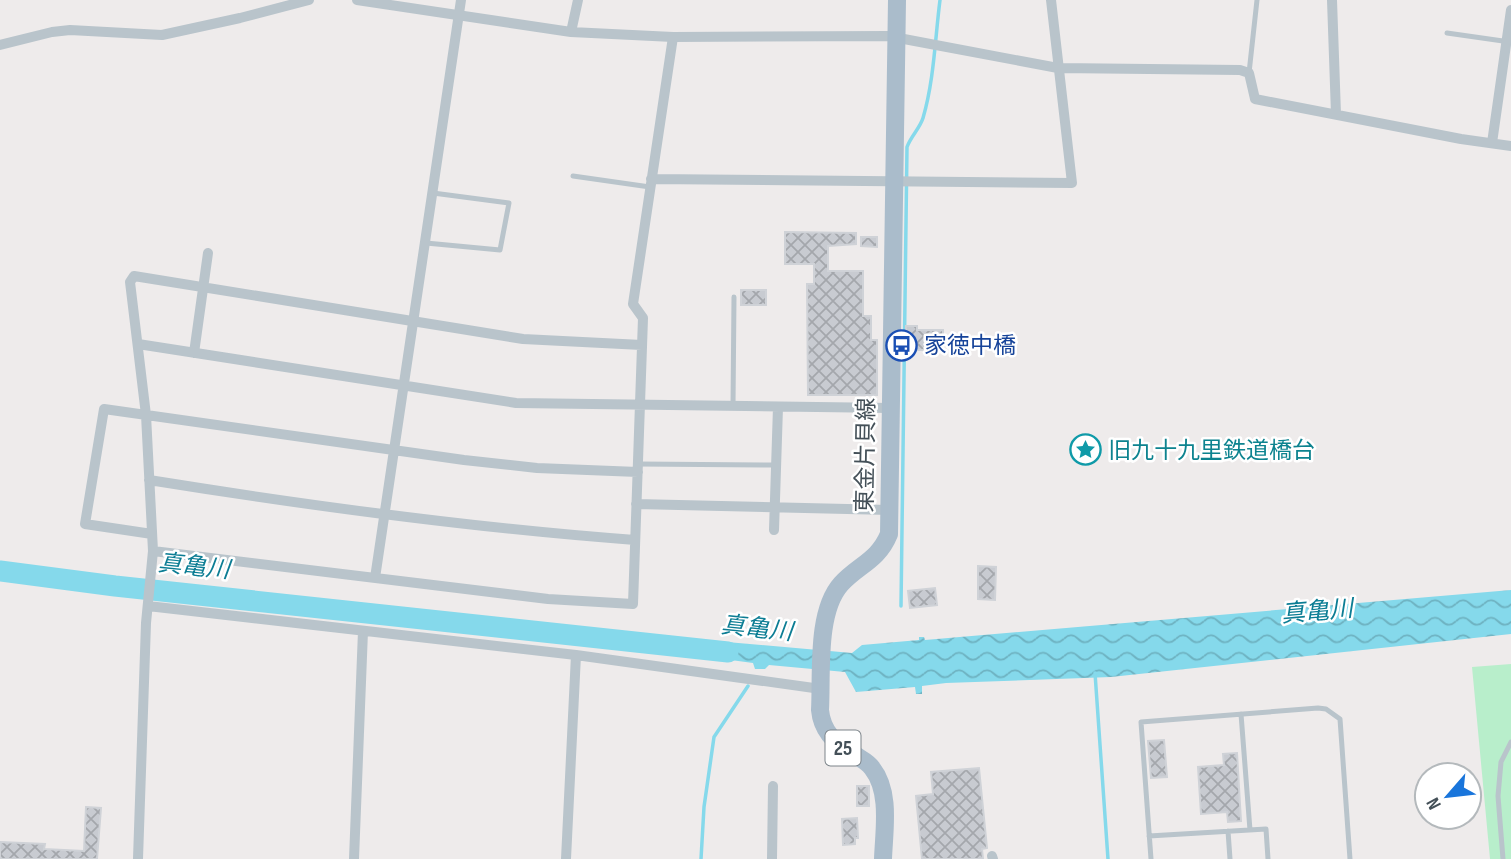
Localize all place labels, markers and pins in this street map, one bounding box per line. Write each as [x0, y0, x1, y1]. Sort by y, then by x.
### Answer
bus stop icon: 家徳中橋 [884, 328, 918, 362]
place label: 家徳中橋 [924, 332, 1016, 360]
place icon: 旧九十九里鉄道橋台 [1068, 433, 1102, 467]
place label: 旧九十九里鉄道橋台 [1108, 437, 1315, 465]

